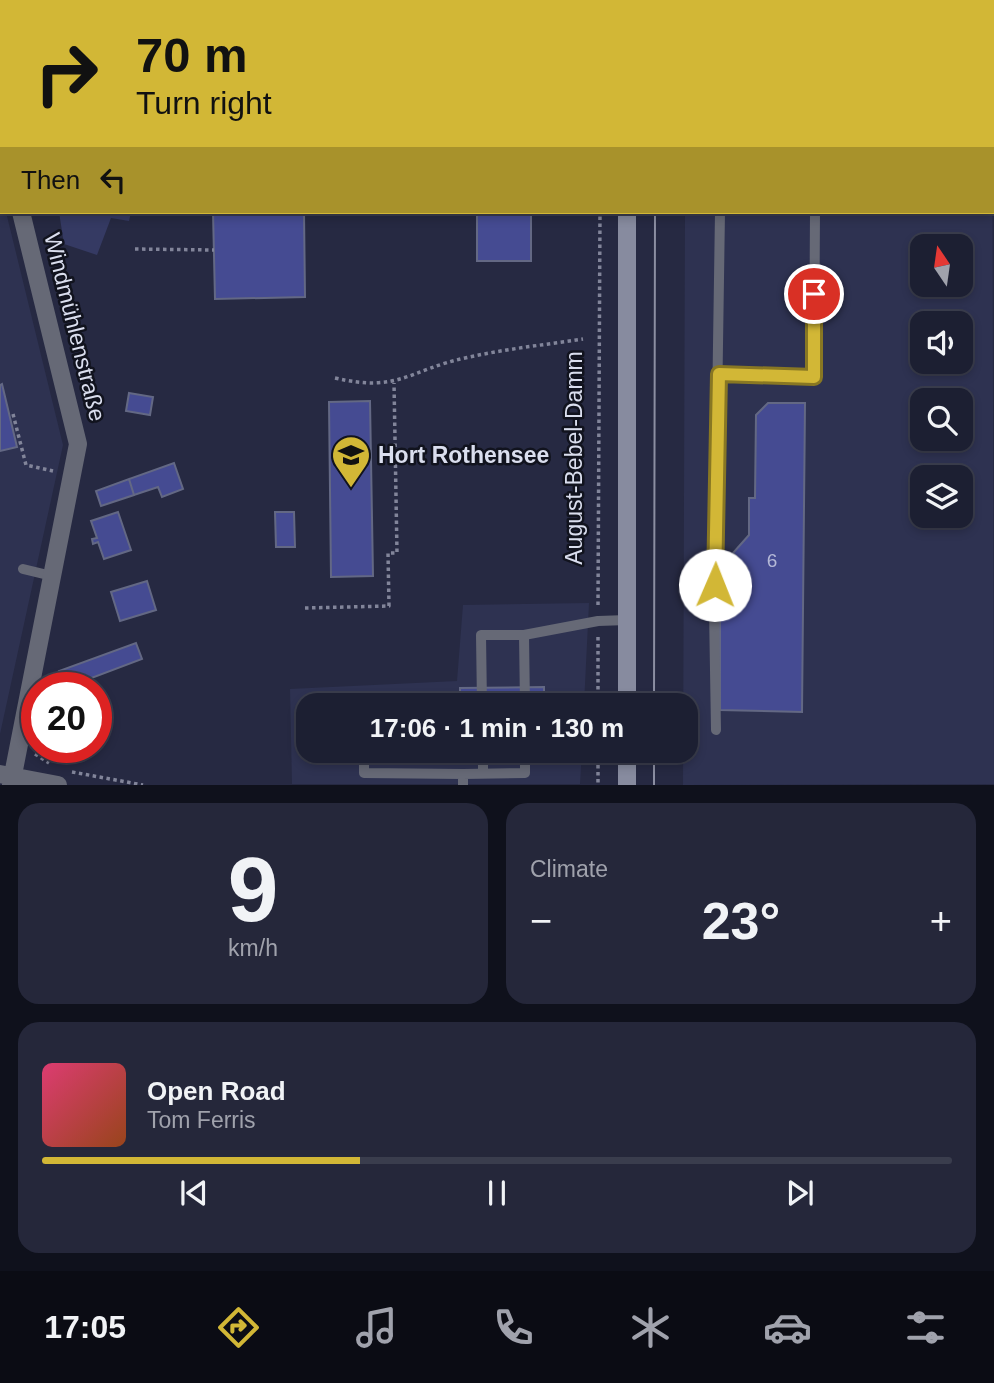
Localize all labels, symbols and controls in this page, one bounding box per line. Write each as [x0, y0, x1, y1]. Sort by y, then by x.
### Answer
icon: right [21, 28, 112, 119]
text: 70 m [136, 28, 248, 82]
text: Turn right [136, 85, 272, 121]
icon: left [94, 161, 132, 199]
text: Then [21, 165, 80, 195]
street label: Windmühlenstraße [39, 230, 111, 424]
north arrow [910, 234, 973, 298]
map controls [910, 234, 973, 528]
pin [784, 264, 844, 324]
icon: arrive [795, 275, 833, 313]
button: sound [910, 311, 973, 374]
street label: August-Bebel-Damm [561, 351, 587, 565]
button: search [910, 388, 973, 451]
school or university icon: Hort Rothensee [330, 434, 372, 489]
place label: Hort Rothensee [378, 442, 549, 468]
button: layers [910, 465, 973, 528]
position arrow [678, 548, 752, 622]
house number: 6 [767, 550, 777, 571]
speed limit sign: 20 [21, 672, 112, 763]
text: 17:06 · 1 min · 130 m [370, 713, 624, 743]
text: 9 [228, 839, 278, 940]
text: Climate [530, 856, 608, 882]
text: 23° [702, 892, 780, 950]
text: − [530, 900, 552, 942]
text: + [930, 900, 952, 942]
text: km/h [228, 935, 278, 961]
text: Open Road [147, 1076, 286, 1106]
text: Tom Ferris [147, 1107, 256, 1133]
icon: previous [175, 1174, 213, 1212]
icon: pause [478, 1174, 516, 1212]
icon: next [781, 1174, 819, 1212]
icon: directions [214, 1303, 263, 1352]
icon: music [352, 1303, 401, 1352]
icon: phone [489, 1303, 538, 1352]
icon: climate [626, 1303, 675, 1352]
icon: car [763, 1303, 812, 1352]
icon: filters [901, 1303, 950, 1352]
text: 17:05 [44, 1309, 126, 1345]

